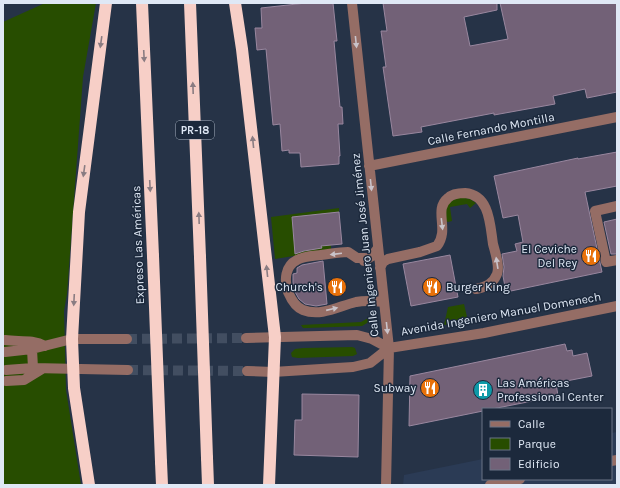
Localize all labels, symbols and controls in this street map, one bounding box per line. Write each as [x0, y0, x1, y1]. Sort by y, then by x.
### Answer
one-way arrow [98, 36, 104, 48]
one-way arrow [353, 36, 359, 48]
one-way arrow [141, 50, 147, 63]
one-way arrow [190, 82, 197, 94]
street label: Calle Fernando Montilla [426, 110, 556, 148]
road number: PR-18 [176, 121, 214, 139]
one-way arrow [249, 136, 256, 148]
street label: Calle Ingeniero Juan José Jiménez [348, 152, 382, 337]
one-way arrow [81, 164, 87, 177]
one-way arrow [368, 179, 374, 191]
one-way arrow [147, 180, 153, 193]
street label: Expreso Las Américas [129, 185, 147, 305]
one-way arrow [195, 212, 202, 224]
one-way arrow [439, 218, 445, 230]
place label: El Ceviche Del Rey [521, 242, 577, 270]
restaurant icon: El Ceviche Del Rey [580, 245, 602, 267]
one-way arrow [330, 250, 342, 257]
one-way arrow [494, 257, 500, 269]
one-way arrow [264, 265, 270, 277]
restaurant icon: Church's [326, 276, 348, 298]
restaurant icon: Burger King [421, 276, 443, 298]
place label: Church's [275, 280, 323, 294]
place label: Burger King [446, 280, 510, 294]
street label: Avenida Ingeniero Manuel Domenech [400, 289, 602, 339]
one-way arrow [71, 294, 77, 307]
one-way arrow [326, 306, 338, 312]
one-way arrow [384, 322, 390, 334]
place label: Las Américas Professional Center [497, 376, 604, 404]
restaurant icon: Subway [419, 377, 441, 399]
building icon: Las Américas Professional Center [472, 379, 494, 401]
place label: Subway [373, 381, 416, 395]
legend [482, 408, 612, 480]
text: Calle [518, 417, 545, 431]
text: Parque [518, 437, 556, 451]
text: Edificio [518, 457, 559, 471]

